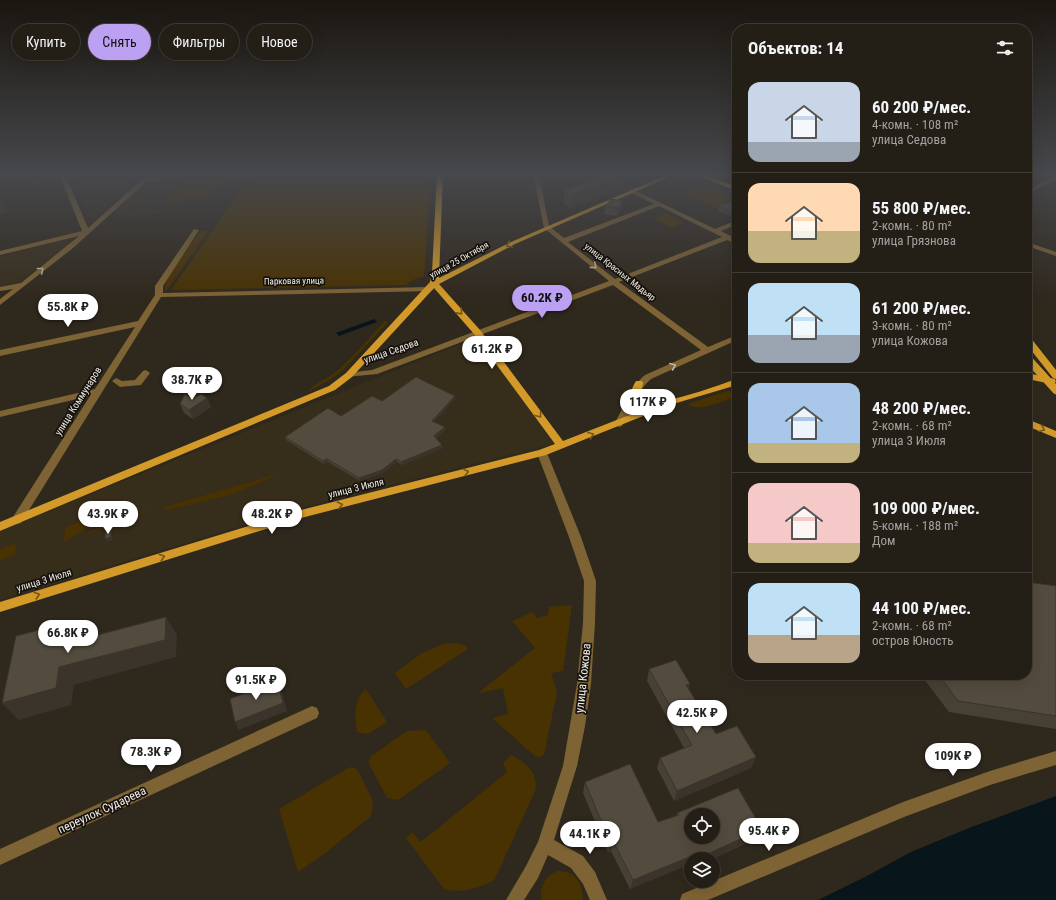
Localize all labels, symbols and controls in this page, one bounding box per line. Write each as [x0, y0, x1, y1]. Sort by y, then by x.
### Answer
chip: Купить [12, 24, 80, 60]
chip: Снять [88, 24, 151, 60]
chip: Фильтры [159, 24, 239, 60]
chip: Новое [247, 24, 312, 60]
icon: filters [994, 37, 1016, 59]
text: Объектов: 14 [748, 38, 843, 58]
text: 60 200 ₽/мес. [872, 97, 971, 117]
icon: home [780, 98, 828, 146]
text: 4-комн. · 108 m² [872, 117, 958, 132]
text: улица Седова [872, 132, 946, 147]
text: 55 800 ₽/мес. [872, 198, 971, 218]
icon: home [780, 199, 828, 247]
text: 2-комн. · 80 m² [872, 218, 952, 233]
text: улица Грязнова [872, 233, 956, 248]
street label: улица 25 Октября [428, 240, 490, 280]
one-way arrow [505, 240, 513, 248]
street label: улица Красных Мадьяр [582, 241, 658, 303]
one-way arrow [589, 261, 596, 268]
one-way arrow [37, 268, 44, 275]
street label: Парковая улица [264, 275, 324, 287]
pin: 60.2K ₽ [505, 285, 579, 319]
text: 60.2K ₽ [521, 290, 563, 305]
pin: 55.8K ₽ [31, 294, 105, 328]
text: 61 200 ₽/мес. [872, 298, 971, 318]
text: 55.8K ₽ [47, 299, 89, 314]
icon: home [780, 299, 828, 347]
one-way arrow [455, 308, 462, 315]
text: 3-комн. · 80 m² [872, 318, 952, 333]
text: улица Кожова [872, 333, 948, 348]
street label: улица Седова [362, 336, 420, 365]
pin: 61.2K ₽ [455, 336, 529, 370]
text: 61.2K ₽ [471, 341, 513, 356]
one-way arrow [669, 362, 676, 370]
street label: улица Коммунаров [52, 365, 104, 437]
pin: 38.7K ₽ [155, 367, 229, 401]
text: 38.7K ₽ [171, 372, 213, 387]
pin: 117K ₽ [615, 389, 681, 423]
text: 117K ₽ [629, 394, 667, 409]
text: 48 200 ₽/мес. [872, 398, 971, 418]
icon: home [780, 399, 828, 447]
one-way arrow [534, 411, 542, 418]
text: 2-комн. · 68 m² [872, 418, 952, 433]
one-way arrow [1038, 424, 1045, 432]
one-way arrow [587, 431, 594, 439]
text: улица 3 Июля [872, 433, 946, 448]
one-way arrow [463, 469, 469, 477]
street label: улица 3 Июля [327, 476, 385, 500]
text: 109 000 ₽/мес. [872, 498, 980, 518]
icon: home [780, 499, 828, 547]
pin: 43.9K ₽ [71, 501, 145, 535]
pin: 48.2K ₽ [235, 501, 309, 535]
one-way arrow [337, 501, 343, 509]
text: 43.9K ₽ [87, 506, 129, 521]
text: 48.2K ₽ [251, 506, 293, 521]
text: 5-комн. · 188 m² [872, 518, 958, 533]
text: Дом [872, 533, 896, 548]
one-way arrow [158, 553, 165, 562]
street label: улица 3 Июля [15, 566, 73, 594]
one-way arrow [34, 591, 41, 600]
text: 44 100 ₽/мес. [872, 598, 971, 618]
icon: home [780, 599, 828, 647]
text: 2-комн. · 68 m² [872, 618, 952, 633]
pin: 66.8K ₽ [31, 620, 105, 654]
text: 66.8K ₽ [47, 625, 89, 640]
text: остров Юность [872, 633, 953, 648]
street label: улица Кожова [572, 642, 594, 713]
pin: 91.5K ₽ [219, 667, 293, 701]
text: 91.5K ₽ [235, 672, 277, 687]
pin: 42.5K ₽ [660, 700, 734, 734]
text: 42.5K ₽ [676, 705, 718, 720]
pin: 78.3K ₽ [114, 739, 188, 773]
pin: 109K ₽ [920, 743, 986, 777]
text: 78.3K ₽ [130, 744, 172, 759]
text: 109K ₽ [934, 748, 972, 763]
street label: переулок Сударева [56, 783, 149, 837]
map controls [684, 808, 720, 888]
button: locate [684, 808, 720, 844]
pin: 95.4K ₽ [732, 818, 806, 852]
pin: 44.1K ₽ [553, 821, 627, 855]
text: 95.4K ₽ [748, 823, 790, 838]
text: 44.1K ₽ [569, 826, 611, 841]
button: layers [684, 852, 720, 888]

